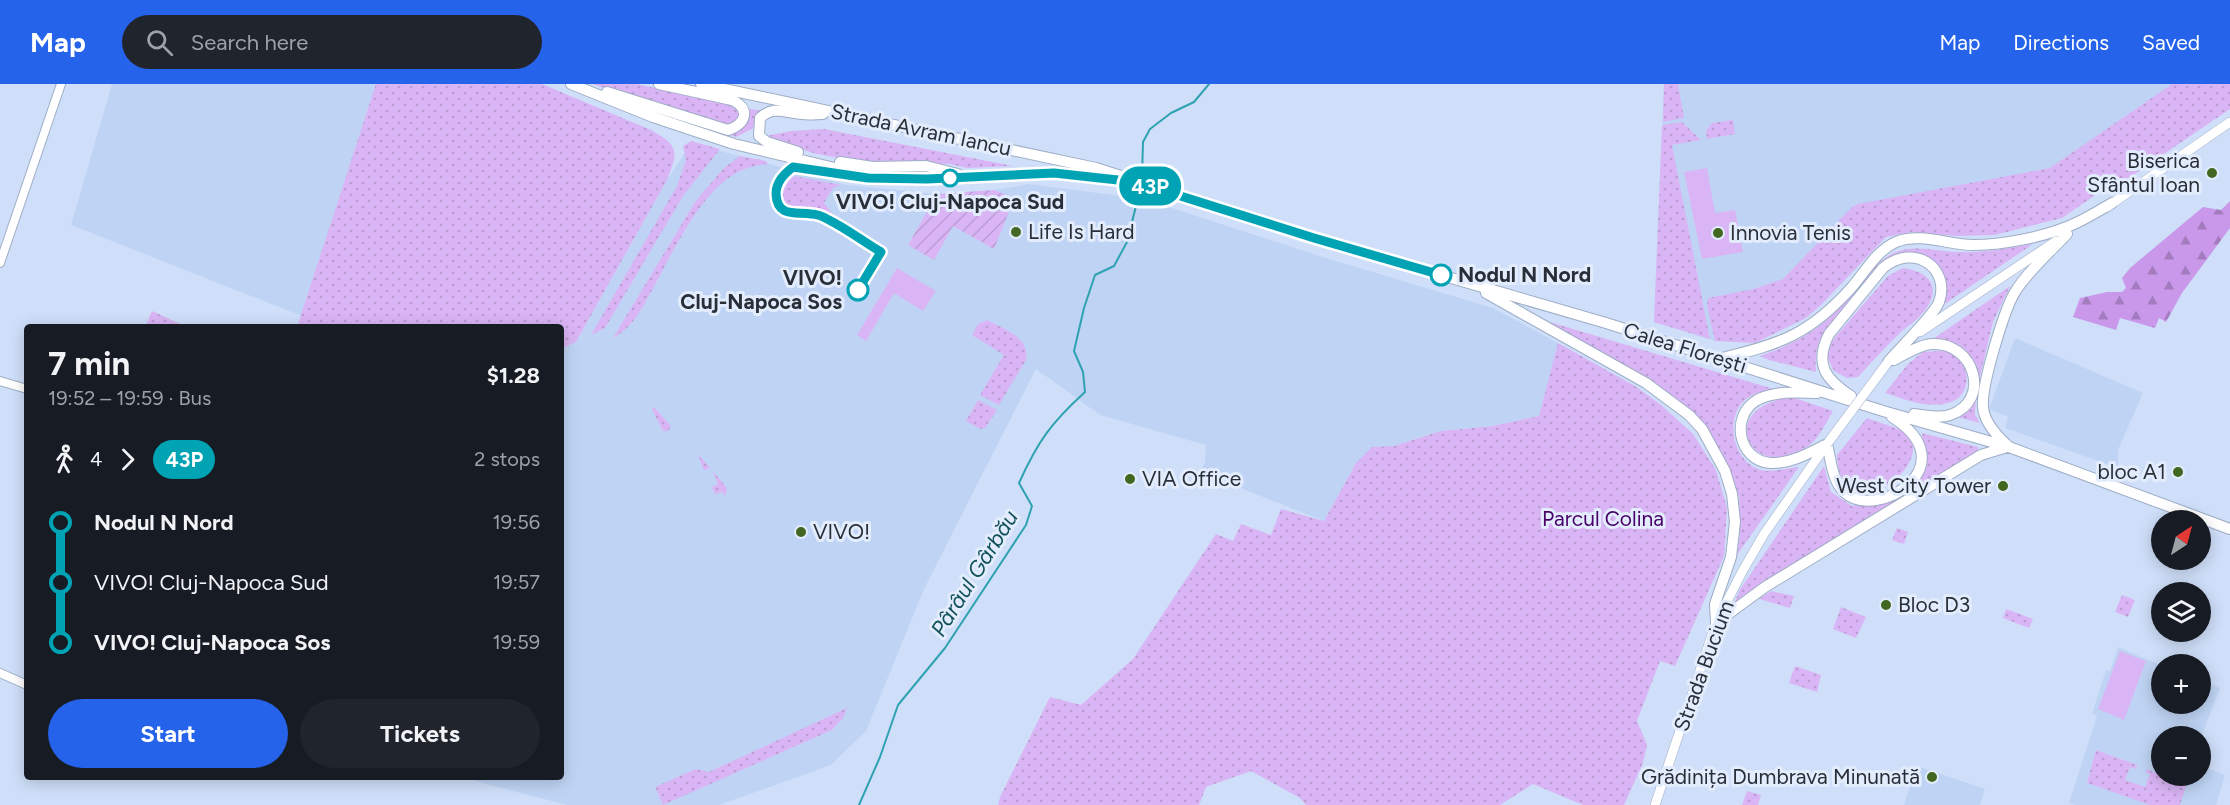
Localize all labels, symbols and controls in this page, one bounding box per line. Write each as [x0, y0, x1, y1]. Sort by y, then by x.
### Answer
search box [122, 15, 542, 69]
text: Map [30, 25, 86, 59]
icon: search [143, 26, 176, 59]
text: Search here [191, 29, 308, 56]
text: Map [1939, 30, 1980, 55]
text: Directions [2013, 30, 2109, 55]
text: Saved [2142, 30, 2200, 55]
street label: Strada Avram Iancu [829, 98, 1014, 161]
place label: Biserica Sfântul Ioan [2087, 148, 2200, 197]
line badge: 43P [1116, 166, 1184, 206]
marker: Biserica Sfântul Ioan [2205, 166, 2219, 180]
marker: VIVO! Cluj-Napoca Sud [941, 169, 959, 187]
text: 43P [1131, 174, 1169, 199]
place label: VIVO! Cluj-Napoca Sud [836, 189, 1064, 214]
place label: Life Is Hard [1028, 219, 1135, 244]
place label: Innovia Tenis [1730, 220, 1851, 245]
marker: Life Is Hard [1009, 225, 1023, 239]
marker: Innovia Tenis [1711, 226, 1725, 240]
place label: Nodul N Nord [1458, 262, 1591, 287]
marker: Nodul N Nord [1430, 264, 1452, 286]
place label: VIVO! Cluj-Napoca Sos [680, 265, 842, 314]
marker: VIVO! Cluj-Napoca Sos [847, 279, 869, 301]
street label: Calea Florești [1621, 317, 1750, 378]
text: 7 min [48, 344, 130, 383]
text: $1.28 [487, 362, 540, 389]
text: 19:52 – 19:59 · Bus [48, 386, 211, 410]
icon: walk [48, 443, 81, 476]
icon: forward [111, 443, 144, 476]
text: 4 [90, 447, 102, 471]
text: 43P [165, 447, 203, 472]
text: 2 stops [474, 447, 540, 471]
place label: bloc A1 [2097, 459, 2166, 484]
marker: bloc A1 [2171, 465, 2185, 479]
place label: VIA Office [1142, 466, 1241, 491]
marker: VIA Office [1123, 472, 1137, 486]
place label: West City Tower [1836, 473, 1991, 498]
marker: West City Tower [1996, 479, 2010, 493]
water label: Pârâul Gârbău [925, 505, 1024, 641]
park label: Parcul Colina [1542, 506, 1664, 531]
text: Nodul N Nord [94, 509, 233, 536]
text: 19:56 [493, 510, 540, 534]
north arrow [2151, 510, 2211, 570]
map controls [2151, 510, 2211, 786]
place label: VIVO! [813, 519, 870, 544]
marker: VIVO! [794, 525, 808, 539]
text: VIVO! Cluj-Napoca Sud [94, 569, 329, 596]
text: 19:57 [493, 570, 540, 594]
button: layers [2151, 582, 2211, 642]
place label: Bloc D3 [1898, 592, 1970, 617]
street label: Strada Bucium [1668, 597, 1739, 735]
marker: Bloc D3 [1879, 598, 1893, 612]
text: VIVO! Cluj-Napoca Sos [94, 629, 331, 656]
text: 19:59 [493, 630, 540, 654]
button: + [2151, 654, 2211, 714]
button: Start [48, 699, 288, 768]
button: Tickets [300, 699, 540, 768]
button: − [2151, 726, 2211, 786]
place label: Grădinița Dumbrava Minunată [1641, 764, 1920, 789]
marker: Grădinița Dumbrava Minunată [1925, 770, 1939, 784]

